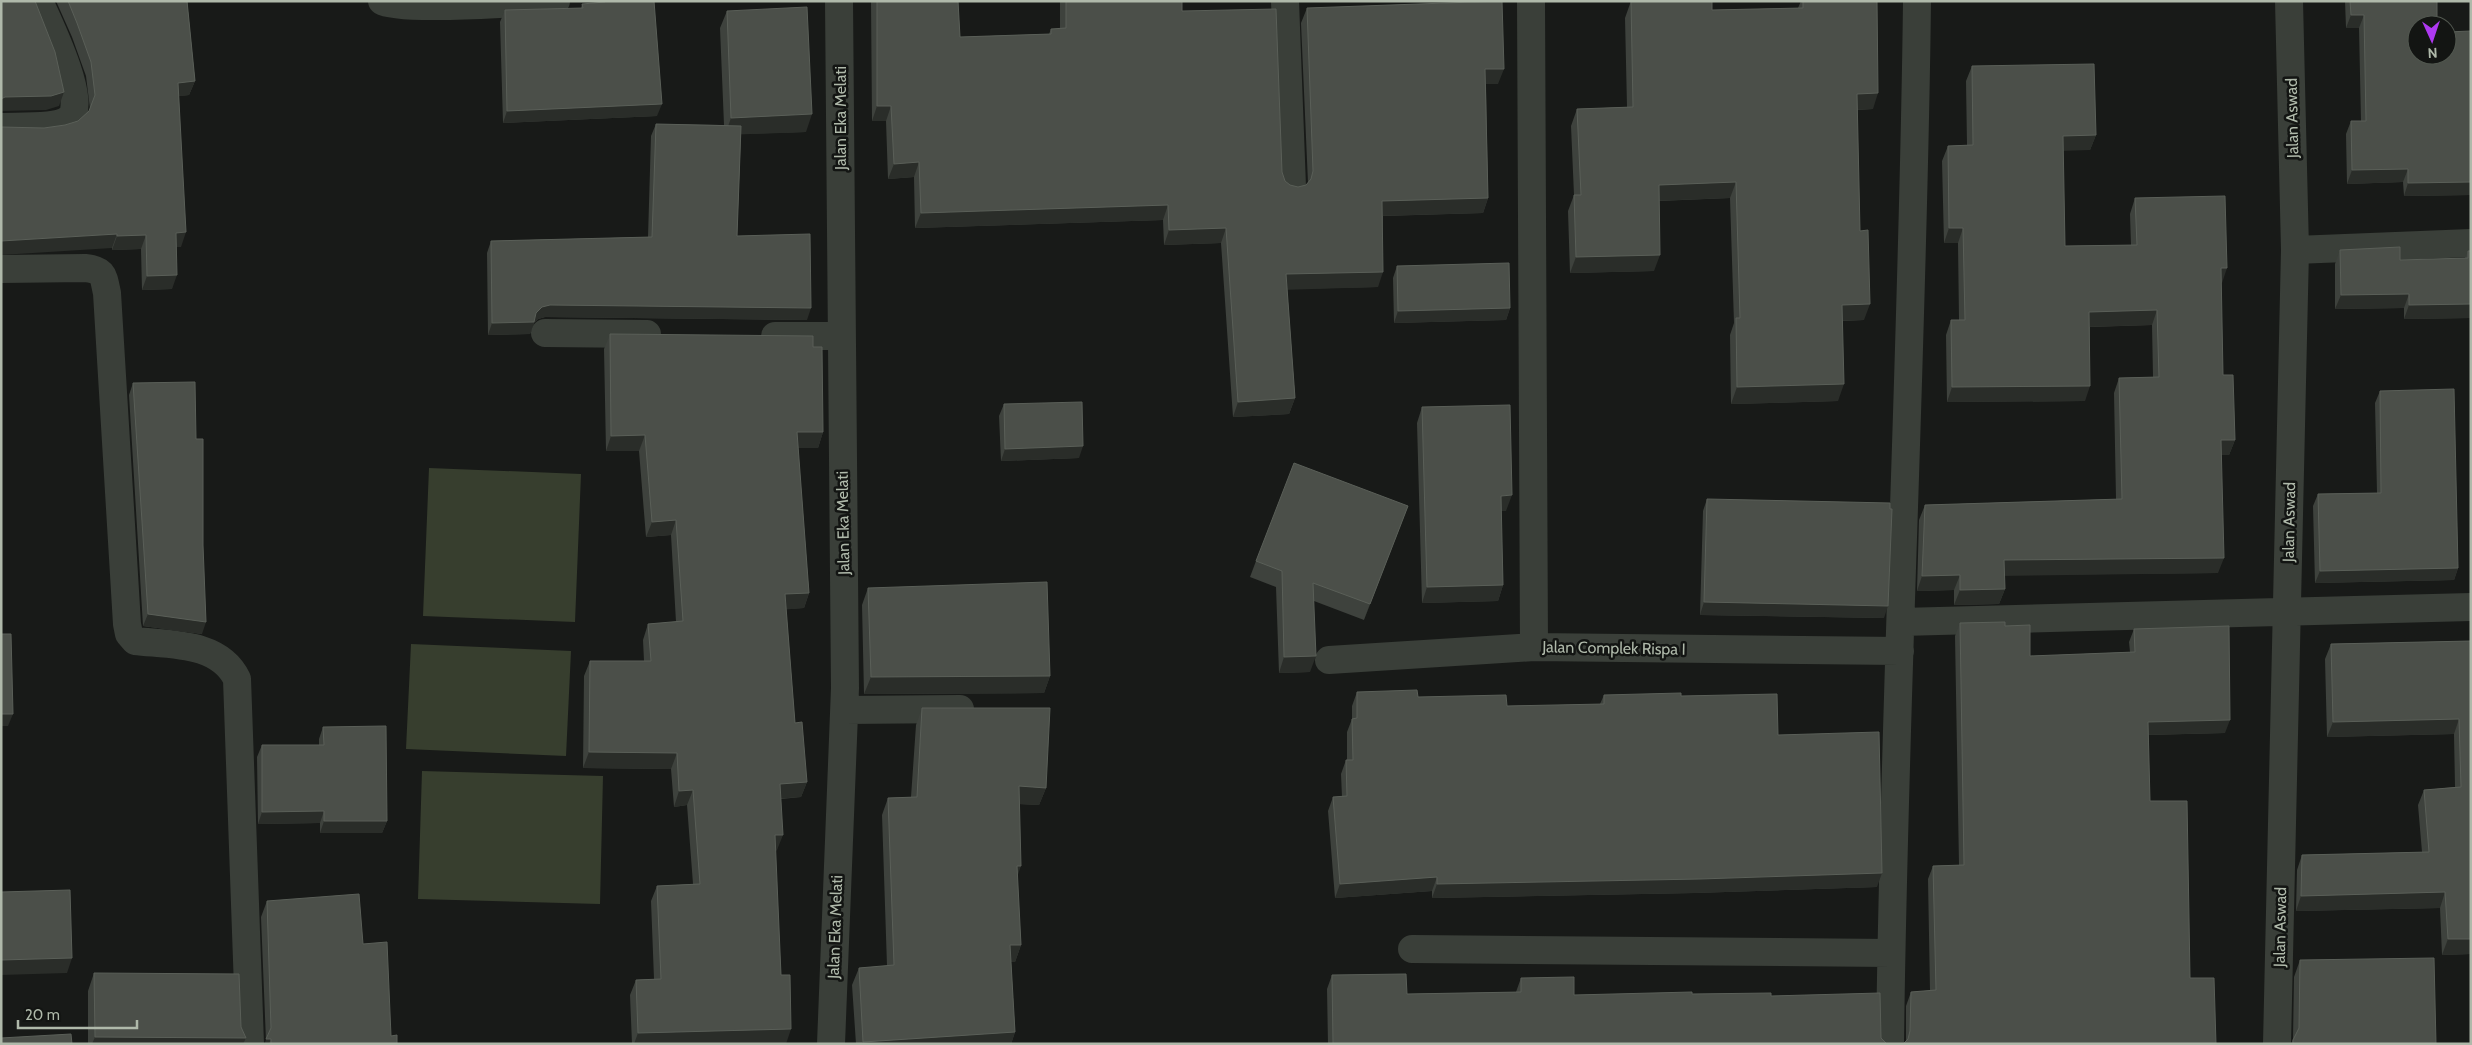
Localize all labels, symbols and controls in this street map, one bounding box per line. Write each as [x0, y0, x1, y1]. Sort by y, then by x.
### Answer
north arrow [2407, 15, 2457, 65]
text: N [2427, 44, 2438, 62]
street label: Jalan Eka Melati [831, 66, 850, 171]
street label: Jalan Aswad [2282, 78, 2302, 159]
street label: Jalan Eka Melati [833, 471, 853, 576]
street label: Jalan Aswad [2279, 482, 2299, 563]
street label: Jalan Complek Rispa I [1541, 637, 1686, 659]
street label: Jalan Eka Melati [824, 875, 846, 980]
street label: Jalan Aswad [2270, 887, 2290, 968]
scale bar [18, 998, 136, 1030]
text: 20 m [25, 1006, 60, 1024]

